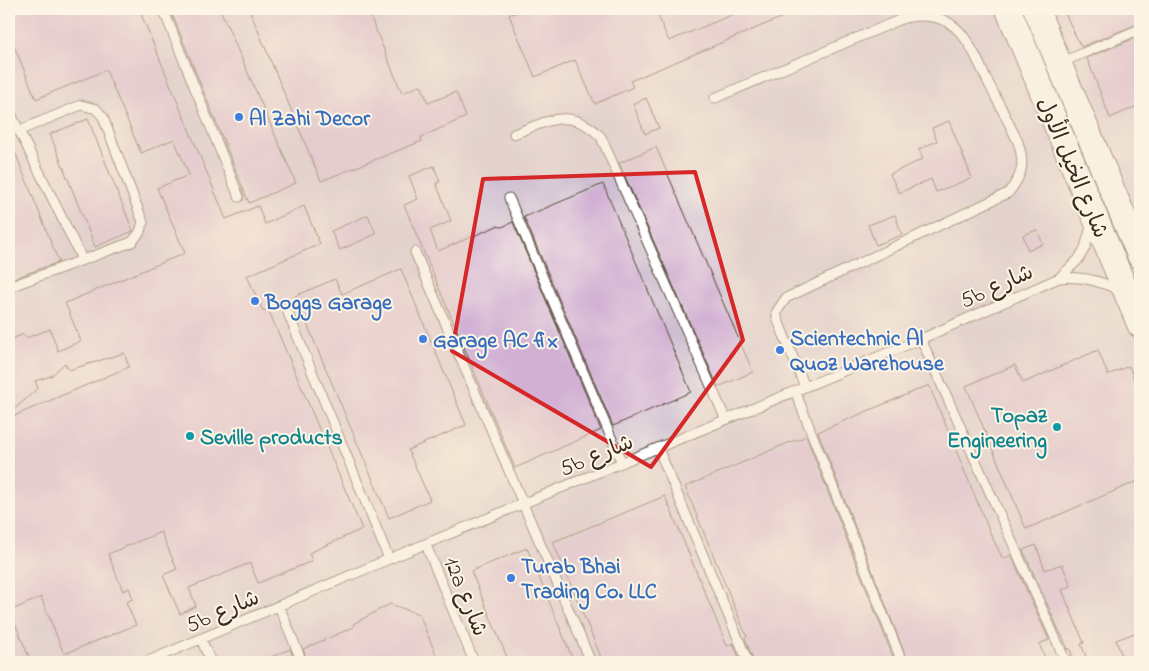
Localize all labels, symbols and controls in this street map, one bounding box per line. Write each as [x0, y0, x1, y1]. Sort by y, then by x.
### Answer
street label: شارع الخيل الأول [1027, 92, 1117, 244]
place label: Al Zahi Decor [249, 104, 371, 136]
marker: Al Zahi Decor [233, 111, 245, 123]
street label: 5b شارع [955, 257, 1039, 318]
place label: Boggs Garage [264, 288, 393, 321]
marker: Boggs Garage [249, 295, 261, 307]
place label: Scientechnic Al Quoz Warehouse [790, 324, 945, 381]
place label: Garage AC fix [433, 326, 558, 359]
marker: Garage AC fix [417, 333, 429, 345]
marker: Scientechnic Al Quoz Warehouse [774, 344, 786, 356]
place label: Topaz Engineering [947, 401, 1048, 459]
marker: Topaz Engineering [1051, 421, 1063, 433]
place label: Seville products [200, 423, 343, 455]
street label: 5b شارع [555, 427, 639, 486]
marker: Seville products [184, 430, 196, 442]
place label: Turab Bhai Trading Co. LLC [521, 552, 657, 610]
street label: 12a شارع [434, 553, 495, 642]
marker: Turab Bhai Trading Co. LLC [505, 572, 517, 584]
street label: 5b شارع [181, 583, 265, 643]

